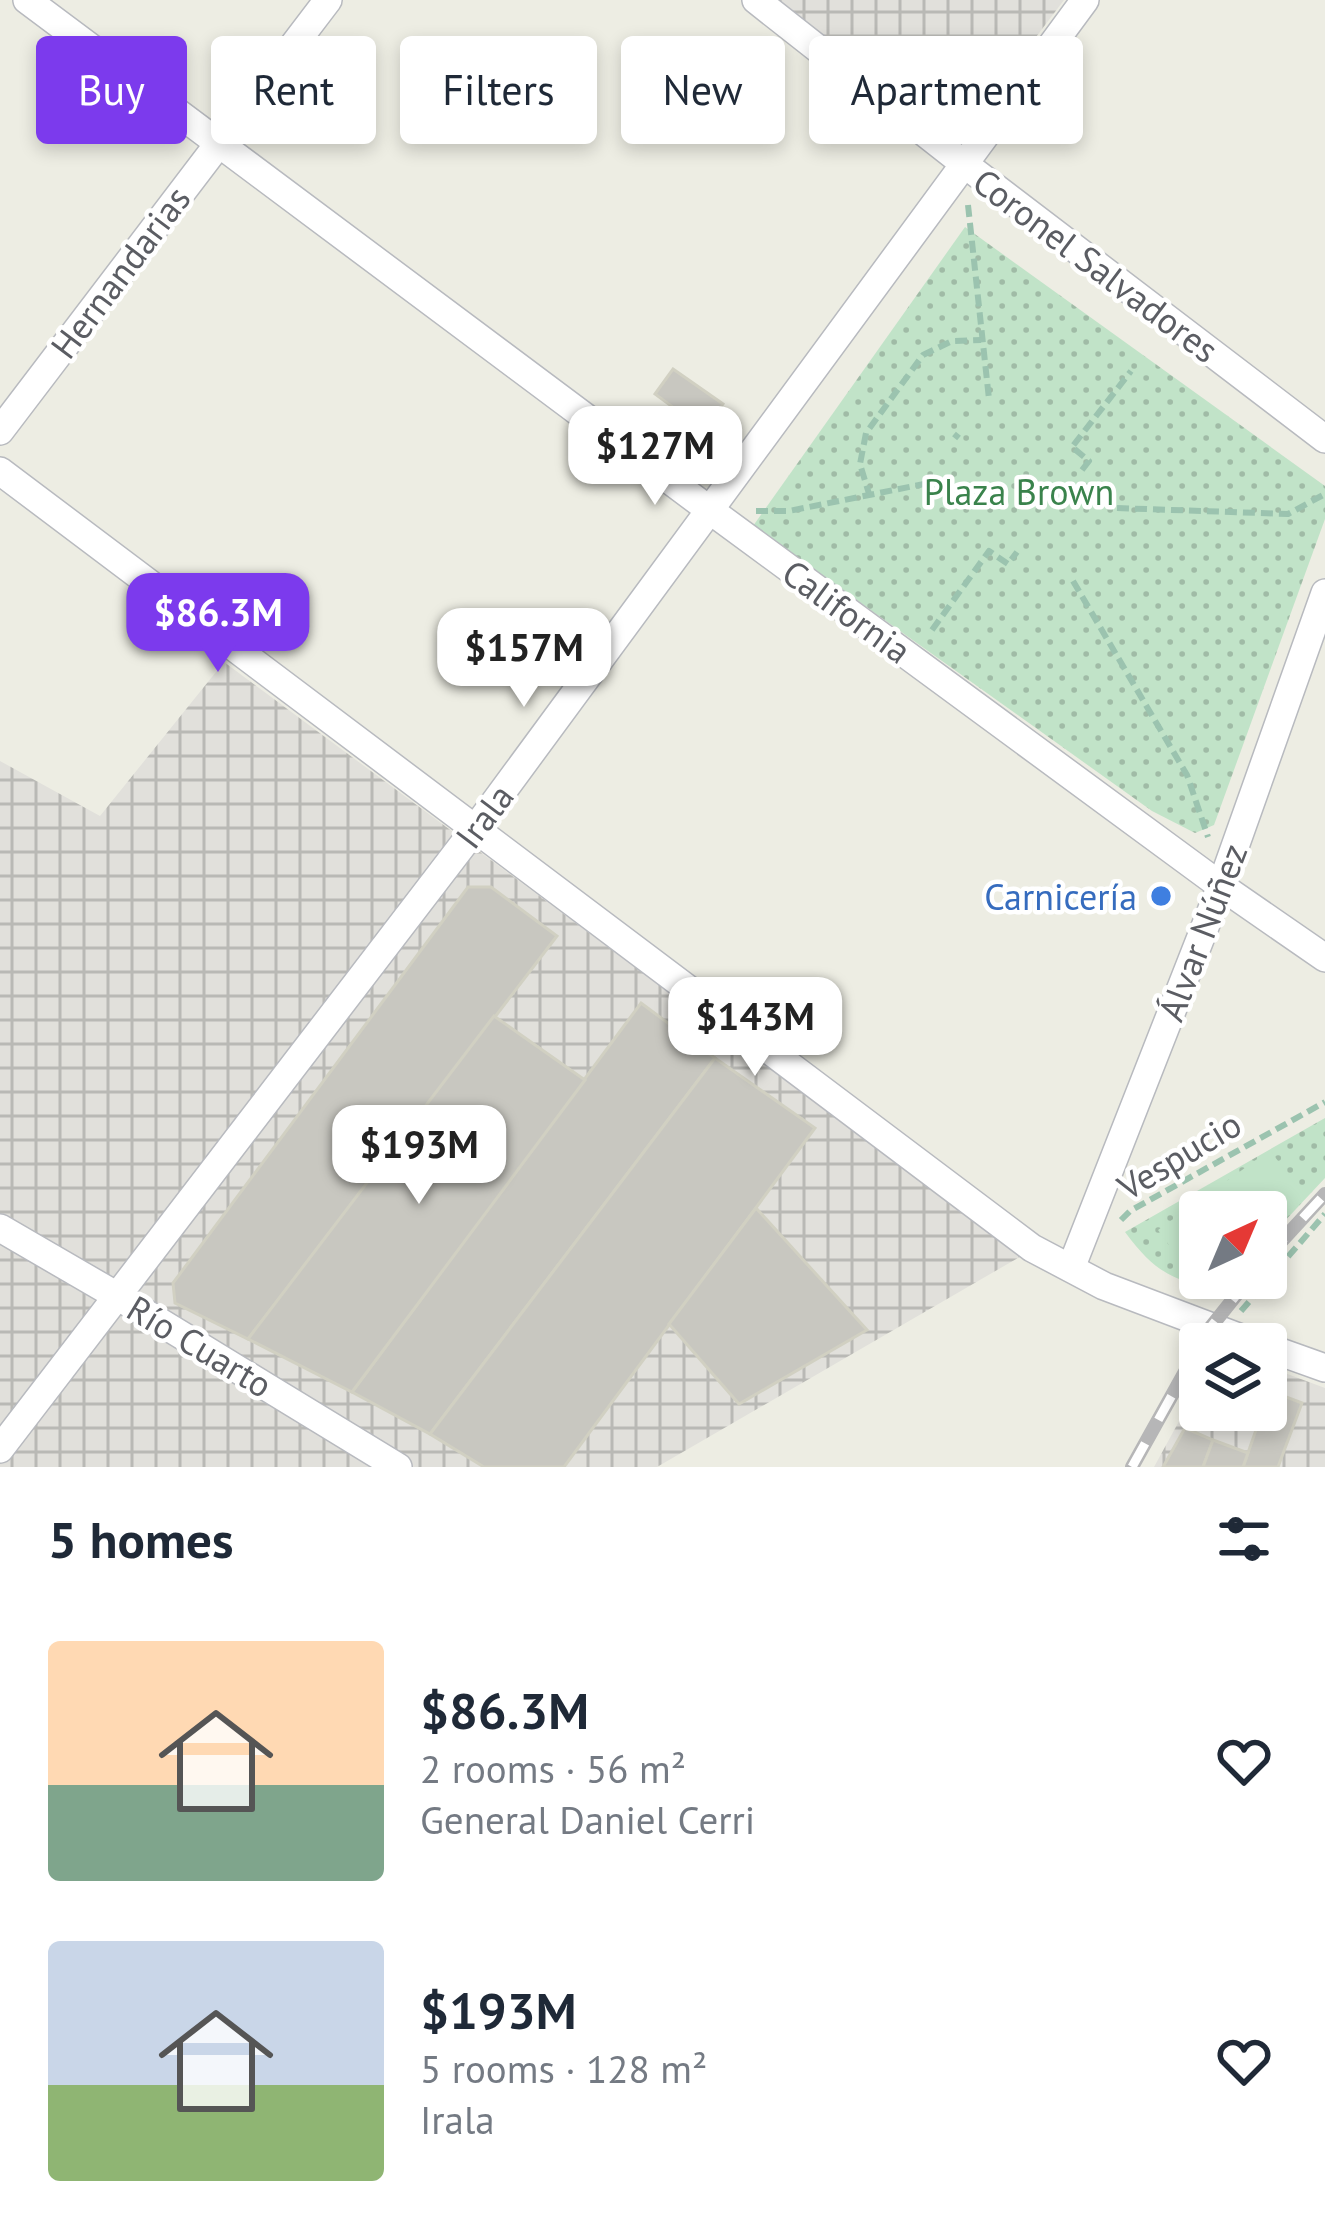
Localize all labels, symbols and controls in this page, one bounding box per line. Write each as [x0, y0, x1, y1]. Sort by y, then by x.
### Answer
chip: Buy [36, 36, 187, 144]
chip: Rent [211, 36, 376, 144]
chip: Filters [400, 36, 597, 144]
chip: New [621, 36, 785, 144]
chip: Apartment [809, 36, 1083, 144]
street label: Coronel Salvadores [964, 157, 1228, 373]
street label: Hernandarias [40, 176, 200, 368]
pin: $127M [571, 406, 739, 508]
text: $127M [595, 419, 715, 470]
park label: Plaza Brown [924, 468, 1114, 515]
street label: California [773, 549, 921, 673]
pin: $86.3M [120, 573, 316, 675]
text: $86.3M [153, 586, 283, 637]
pin: $157M [440, 608, 608, 710]
text: $157M [464, 621, 584, 672]
street label: Irala [444, 774, 524, 858]
street label: Álvar Núñez [1147, 837, 1257, 1027]
place label: Carnicería [984, 873, 1137, 920]
marker: Carnicería [1148, 883, 1174, 909]
pin: $143M [671, 977, 839, 1079]
text: $143M [695, 990, 815, 1041]
street label: Vespucio [1108, 1100, 1249, 1211]
pin: $193M [335, 1105, 503, 1207]
text: $193M [359, 1118, 479, 1169]
north arrow [1179, 1191, 1287, 1299]
map controls [1179, 1191, 1287, 1431]
street label: Río Cuarto [119, 1284, 281, 1408]
button: layers [1179, 1323, 1287, 1431]
text: 5 homes [48, 1506, 234, 1572]
icon: filters [1211, 1506, 1277, 1572]
text: $86.3M [420, 1677, 589, 1743]
icon: home [144, 1689, 288, 1833]
icon: heart [1211, 1728, 1277, 1794]
text: 2 rooms · 56 m² [420, 1743, 686, 1794]
text: General Daniel Cerri [420, 1794, 755, 1845]
text: $193M [420, 1977, 576, 2043]
icon: home [144, 1989, 288, 2133]
icon: heart [1211, 2028, 1277, 2094]
text: 5 rooms · 128 m² [420, 2043, 707, 2094]
text: Irala [420, 2094, 495, 2145]

